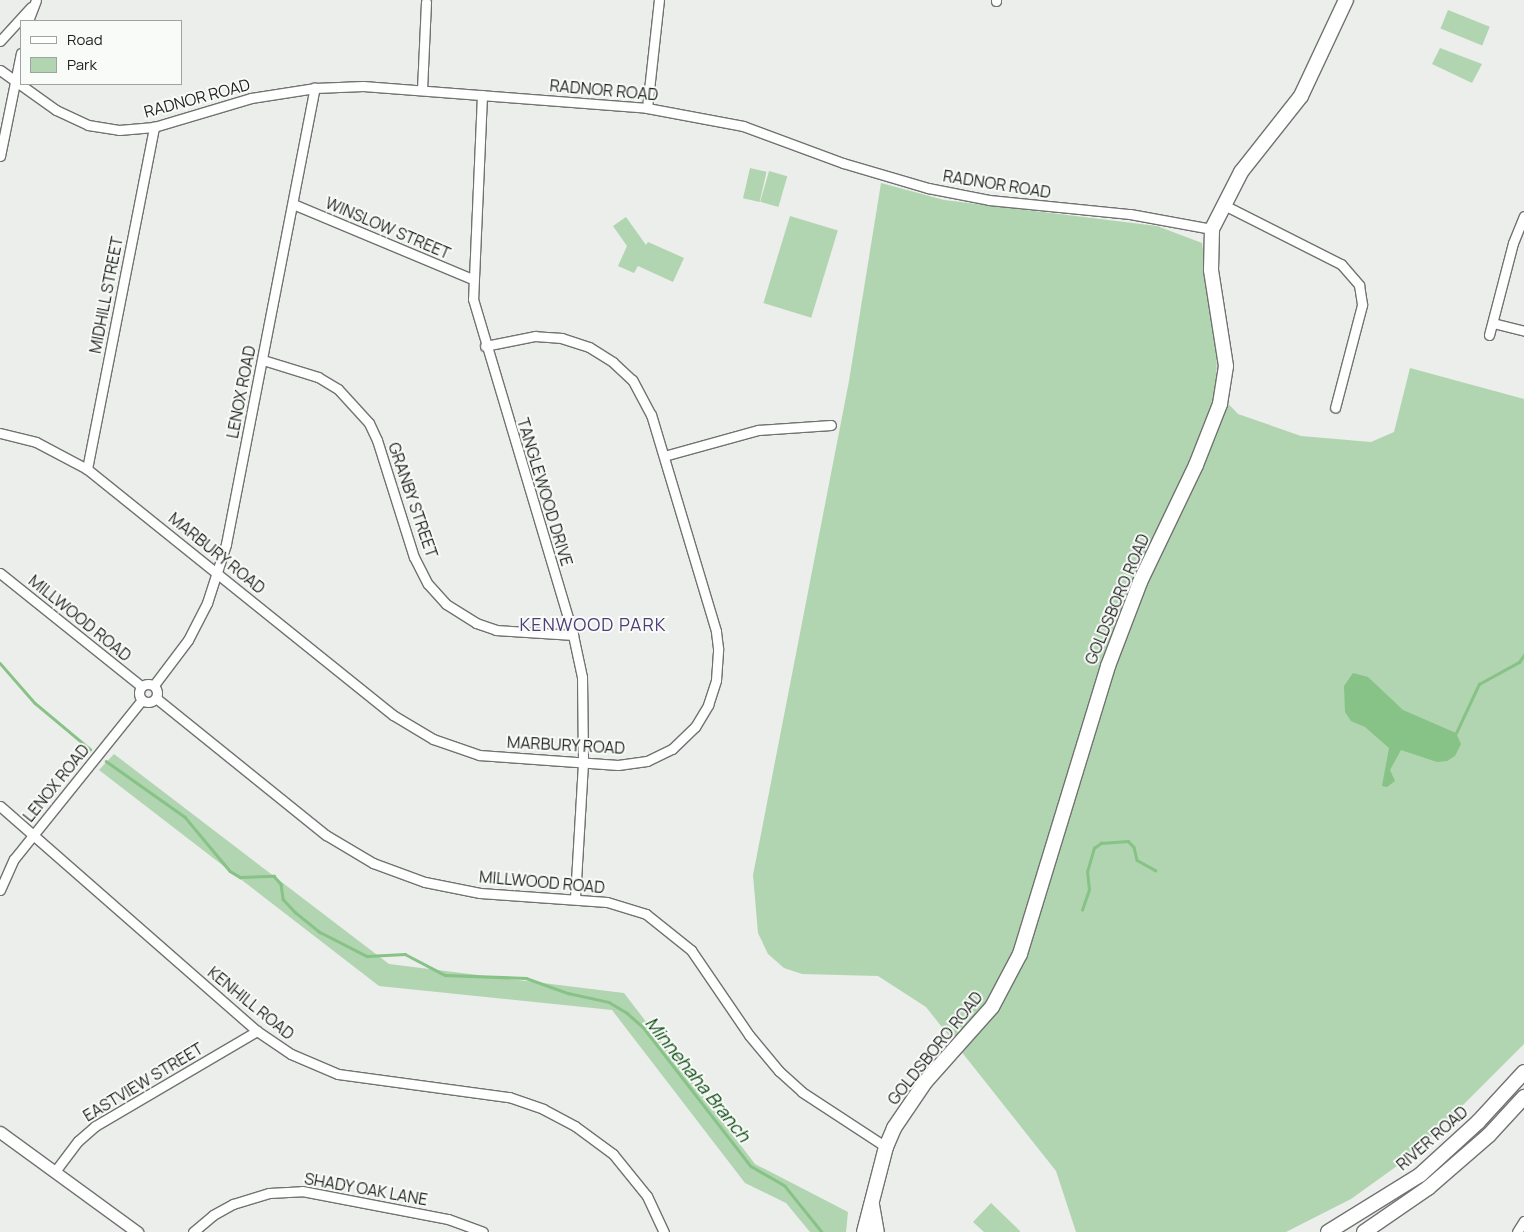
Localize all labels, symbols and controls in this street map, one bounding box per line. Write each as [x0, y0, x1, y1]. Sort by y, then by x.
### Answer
legend [20, 20, 182, 85]
text: Road [67, 29, 103, 50]
text: Park [67, 54, 97, 75]
street label: RADNOR ROAD [142, 75, 252, 121]
street label: RADNOR ROAD [549, 76, 659, 104]
street label: RADNOR ROAD [942, 166, 1052, 202]
street label: WINSLOW STREET [323, 193, 453, 263]
street label: MIDHILL STREET [85, 235, 127, 355]
street label: LENOX ROAD [223, 344, 259, 440]
street label: TANGLEWOOD DRIVE [513, 416, 577, 568]
street label: GRANBY STREET [384, 440, 442, 560]
street label: MARBURY ROAD [165, 508, 269, 598]
street label: GOLDSBORO ROAD [1081, 531, 1153, 667]
street label: MILLWOOD ROAD [25, 571, 135, 665]
district label: KENWOOD PARK [518, 613, 668, 635]
street label: MARBURY ROAD [506, 732, 626, 758]
street label: LENOX ROAD [19, 740, 93, 826]
street label: MILLWOOD ROAD [478, 867, 606, 897]
street label: KENHILL ROAD [204, 962, 298, 1044]
street label: GOLDSBORO ROAD [883, 988, 987, 1108]
water label: Minnehaha Branch [641, 1012, 755, 1146]
street label: EASTVIEW STREET [80, 1039, 206, 1125]
street label: RIVER ROAD [1392, 1102, 1472, 1174]
street label: SHADY OAK LANE [302, 1169, 430, 1209]

